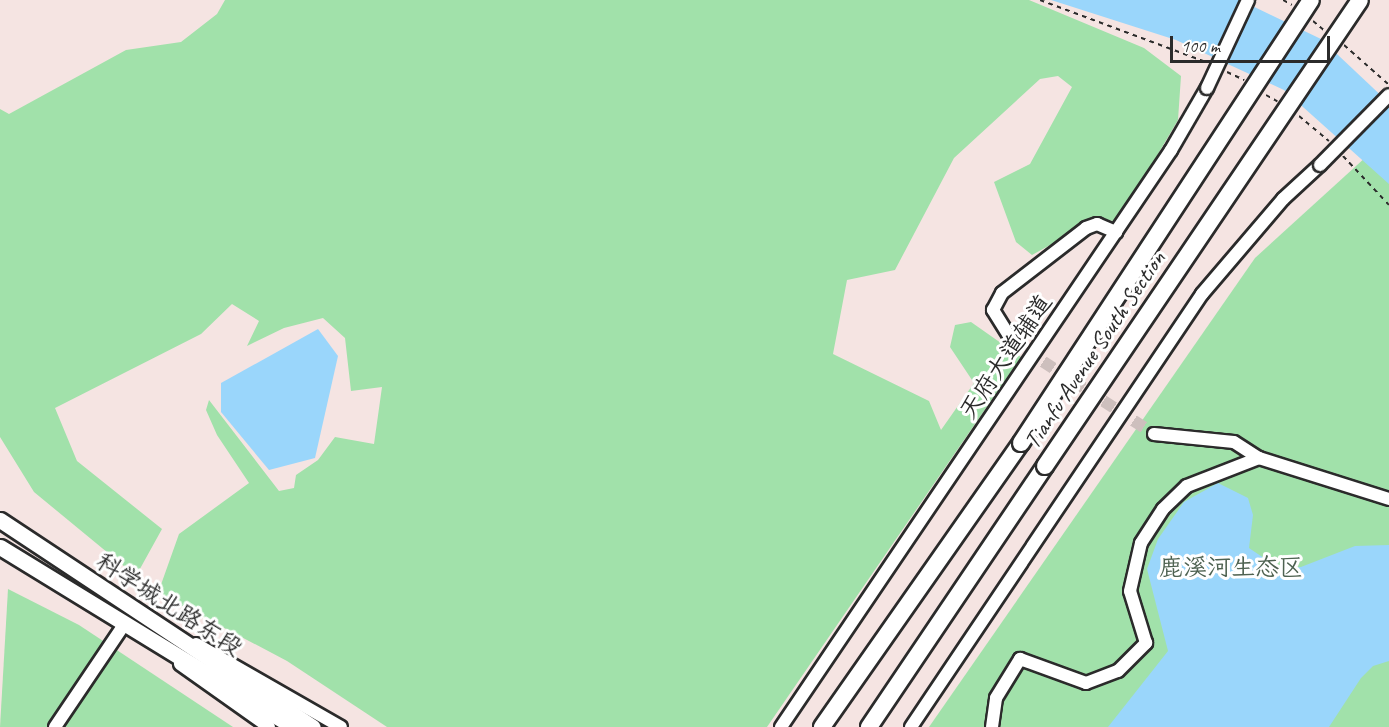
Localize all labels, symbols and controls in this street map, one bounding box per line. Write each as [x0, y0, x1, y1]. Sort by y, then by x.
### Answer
scale bar [1173, 24, 1334, 62]
text: 100 m [1181, 35, 1220, 57]
street label: Tianfu Avenue South Section [1018, 246, 1172, 454]
street label: 天府大道辅道 [954, 289, 1058, 425]
street label: 科学城北路东段 [91, 547, 247, 663]
park label: 鹿溪河生态区 [1159, 554, 1303, 582]

